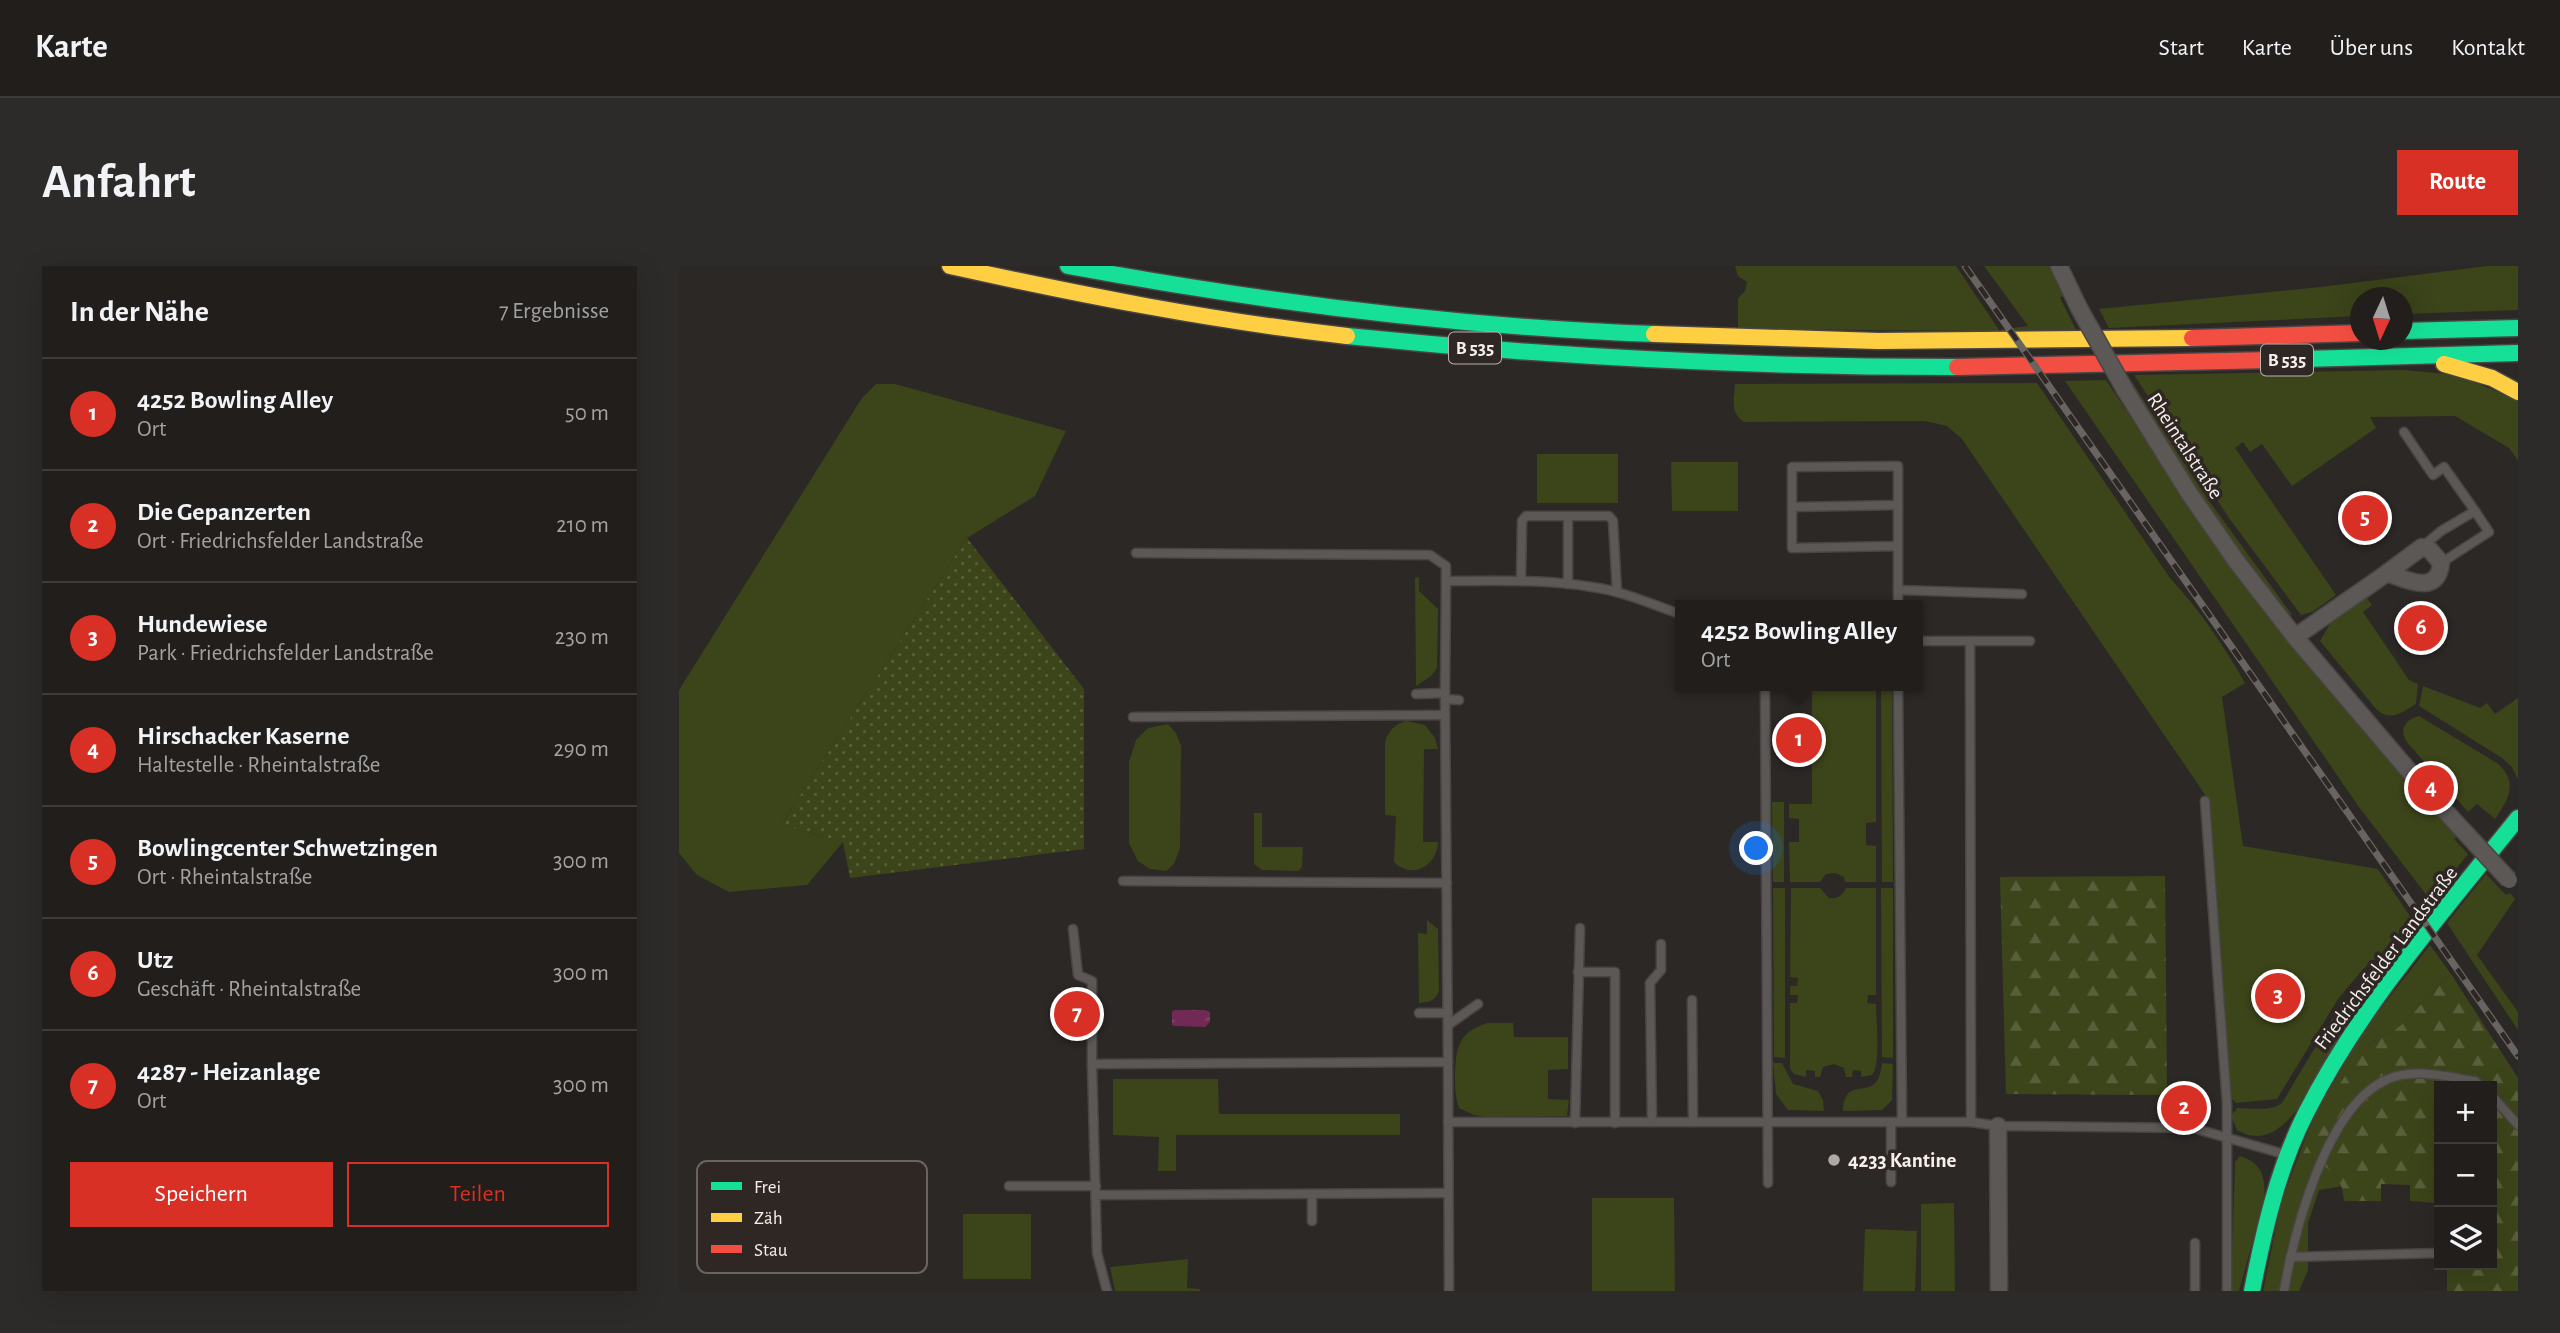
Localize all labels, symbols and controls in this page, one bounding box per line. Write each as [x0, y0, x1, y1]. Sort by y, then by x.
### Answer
text: Karte [35, 31, 108, 64]
text: Start [2159, 36, 2204, 60]
text: Karte [2242, 36, 2292, 60]
text: Über uns [2330, 36, 2413, 60]
text: Kontakt [2451, 36, 2525, 60]
button: Route [2397, 150, 2518, 215]
text: Anfahrt [42, 158, 196, 207]
north arrow [2350, 287, 2413, 350]
text: In der Nähe [70, 297, 209, 327]
text: 7 Ergebnisse [499, 300, 609, 323]
road number: B 535 [1449, 332, 1501, 363]
road number: B 535 [2261, 344, 2313, 376]
text: 4252 Bowling Alley [137, 387, 333, 413]
street label: Rheintalstraße [2143, 389, 2227, 503]
text: 1 [89, 402, 97, 425]
text: 50 m [565, 402, 609, 425]
text: Ort [137, 418, 166, 441]
pin: 5 [2342, 492, 2388, 544]
text: Die Gepanzerten [137, 499, 311, 525]
text: 2 [88, 514, 98, 537]
text: 210 m [556, 514, 609, 537]
text: Ort · Friedrichsfelder Landstraße [137, 530, 424, 553]
popup [1675, 600, 1923, 691]
pin: 6 [2398, 602, 2444, 654]
text: Hundewiese [137, 611, 267, 637]
text: 4252 Bowling Alley [1701, 618, 1897, 644]
text: 3 [88, 626, 98, 649]
text: 230 m [555, 626, 609, 649]
text: Park · Friedrichsfelder Landstraße [137, 642, 434, 665]
text: Ort [1701, 649, 1730, 672]
pin: 1 [1776, 714, 1822, 766]
text: Hirschacker Kaserne [137, 723, 350, 749]
text: 4 [87, 738, 99, 761]
text: 290 m [553, 738, 609, 761]
text: Haltestelle · Rheintalstraße [137, 754, 380, 777]
pin: 4 [2408, 762, 2454, 814]
your location [1739, 831, 1773, 865]
text: Bowlingcenter Schwetzingen [137, 835, 438, 861]
text: 5 [88, 850, 98, 873]
text: 300 m [553, 850, 609, 873]
street label: Friedrichsfelder Landstraße [2310, 863, 2462, 1053]
text: Ort · Rheintalstraße [137, 866, 312, 889]
text: Utz [137, 947, 173, 973]
text: 6 [87, 962, 99, 985]
text: 300 m [553, 962, 609, 985]
pin: 3 [2255, 970, 2301, 1022]
text: Geschäft · Rheintalstraße [137, 978, 361, 1001]
pin: 7 [1054, 988, 1100, 1040]
text: 4287 - Heizanlage [137, 1059, 320, 1085]
text: 7 [88, 1074, 98, 1097]
text: 300 m [553, 1074, 609, 1097]
map controls [2434, 1081, 2497, 1270]
button: + [2434, 1081, 2497, 1144]
pin: 2 [2161, 1082, 2207, 1134]
text: Ort [137, 1090, 166, 1113]
button: − [2434, 1144, 2497, 1207]
place label: 4233 Kantine [1848, 1150, 1957, 1171]
marker: 4233 Kantine [1826, 1152, 1842, 1168]
legend [697, 1161, 927, 1273]
button: Speichern [70, 1162, 333, 1227]
button: Teilen [347, 1162, 609, 1227]
text: Frei [754, 1178, 781, 1197]
button: layers [2434, 1207, 2497, 1270]
text: Zäh [754, 1209, 783, 1228]
text: Stau [754, 1241, 788, 1260]

